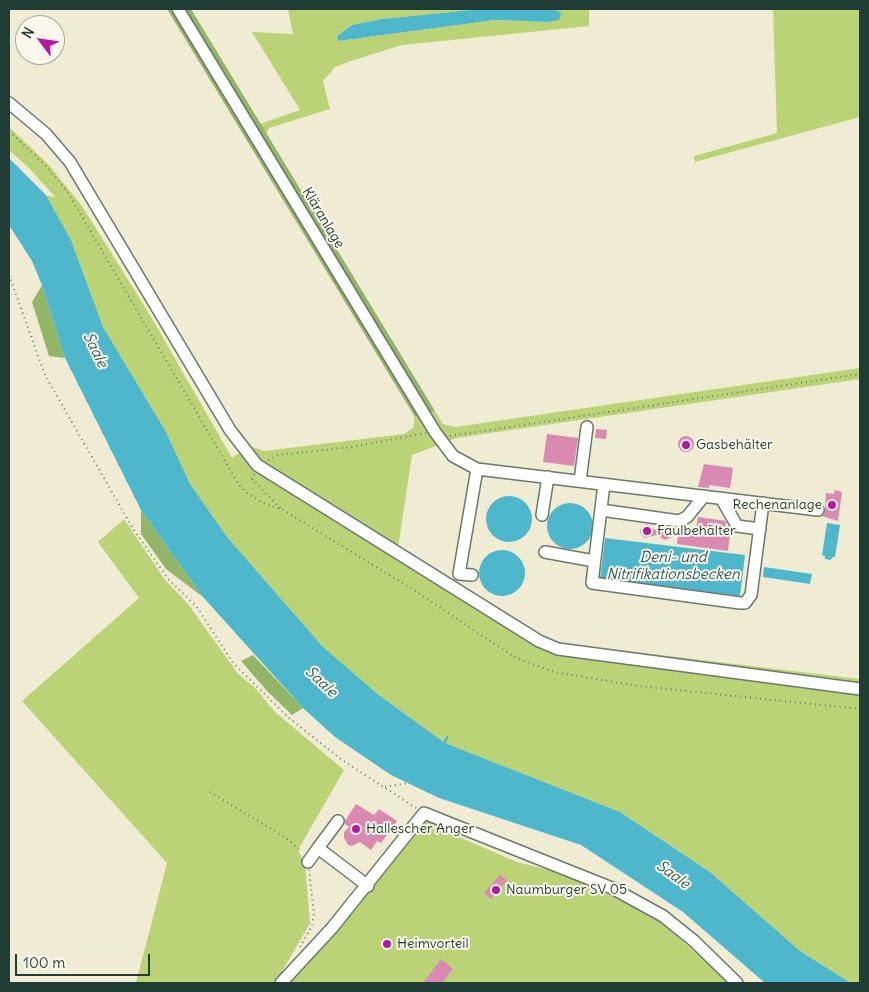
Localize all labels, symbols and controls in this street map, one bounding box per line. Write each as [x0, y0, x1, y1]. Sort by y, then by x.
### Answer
north arrow [15, 15, 65, 65]
text: N [18, 24, 38, 42]
street label: Kläranlage [298, 185, 348, 251]
water label: Saale [79, 329, 111, 371]
place label: Gasbehälter [696, 437, 773, 453]
marker: Gasbehälter [680, 439, 692, 451]
place label: Rechenanlage [732, 497, 822, 513]
marker: Rechenanlage [826, 499, 838, 511]
place label: Faulbehälter [657, 523, 736, 539]
marker: Faulbehälter [641, 525, 653, 537]
water label: Deni- und Nitrifikationsbecken [606, 549, 740, 584]
water label: Saale [301, 663, 341, 701]
place label: Hallescher Anger [366, 821, 474, 837]
marker: Hallescher Anger [350, 823, 362, 835]
water label: Saale [653, 857, 693, 893]
place label: Naumburger SV 05 [506, 882, 627, 898]
marker: Naumburger SV 05 [490, 884, 502, 896]
place label: Heimvorteil [397, 936, 469, 952]
marker: Heimvorteil [381, 938, 393, 950]
scale bar [18, 944, 152, 976]
text: 100 m [23, 953, 65, 972]

